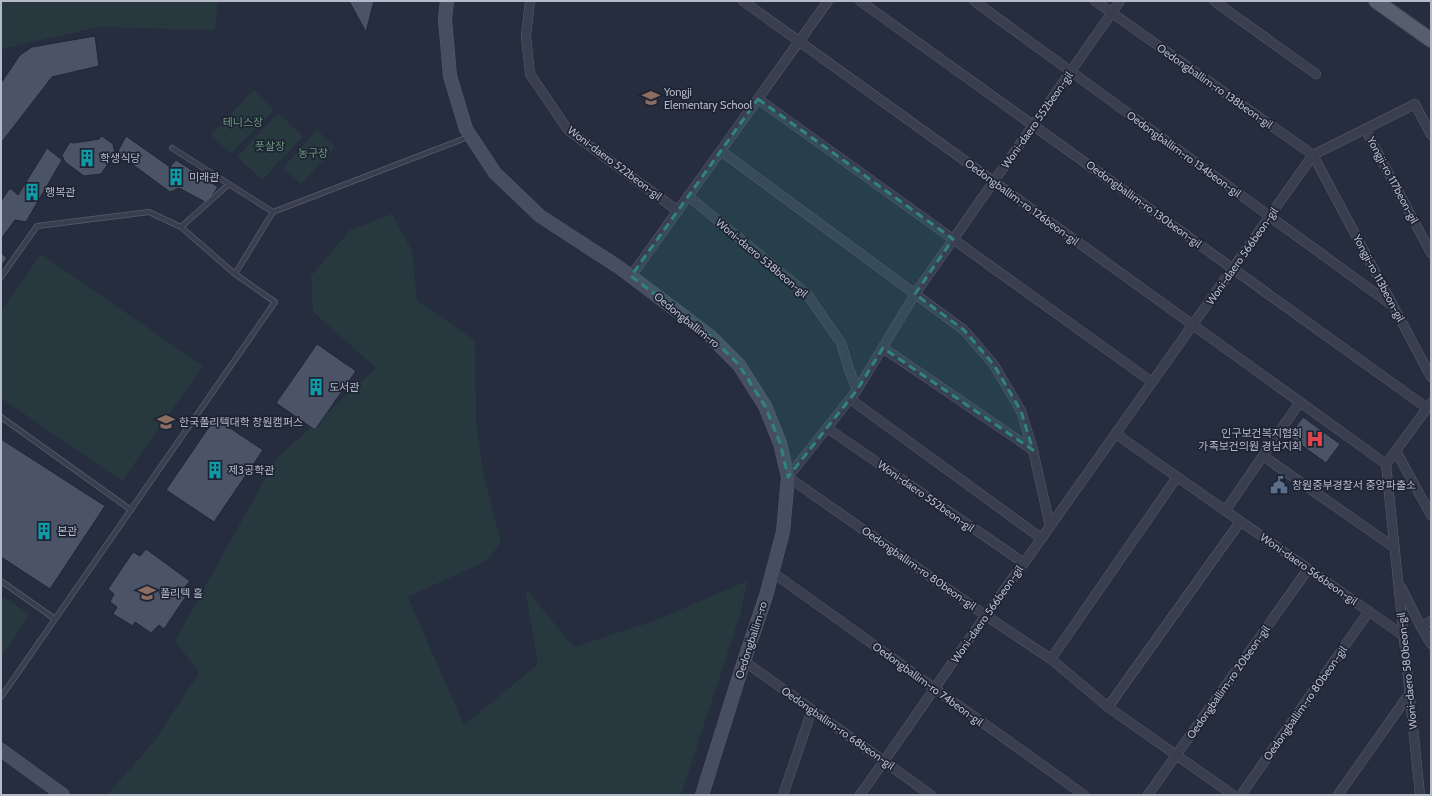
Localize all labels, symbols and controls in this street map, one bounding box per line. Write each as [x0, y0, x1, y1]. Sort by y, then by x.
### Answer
street label: Oedongballim-ro 138beon-gil [1154, 41, 1276, 132]
street label: Woni-daero 552beon-gil [998, 69, 1076, 171]
place label: Yongji Elementary School [663, 85, 753, 112]
school or university icon: Yongji Elementary School [641, 88, 661, 108]
street label: Oedongballim-ro 134beon-gil [1124, 108, 1244, 200]
park label: 테니스장 [223, 115, 263, 129]
street label: Woni-daero 522beon-gil [565, 123, 665, 203]
street label: Yongji-ro 117beon-gil [1364, 133, 1422, 226]
park label: 풋살장 [255, 139, 285, 153]
park label: 농구장 [298, 146, 328, 160]
building icon: 학생식당 [77, 148, 97, 168]
place label: 학생식당 [100, 151, 140, 165]
street label: Oedongballim-ro 126beon-gil [962, 156, 1082, 248]
street label: Oedongballim-ro 130beon-gil [1084, 157, 1205, 251]
building icon: 미래관 [166, 167, 186, 187]
place label: 미래관 [189, 170, 219, 184]
building icon: 행복관 [22, 182, 42, 202]
place label: 행복관 [45, 185, 75, 199]
street label: Woni-daero 566beon-gil [1203, 204, 1281, 307]
street label: Woni-daero 538beon-gil [713, 215, 811, 301]
street label: Yongji-ro 113beon-gil [1350, 231, 1408, 324]
street label: Oedongballim-ro [651, 289, 723, 351]
building icon: 도서관 [306, 377, 326, 397]
place label: 도서관 [329, 380, 359, 394]
school or university icon: 한국폴리텍대학 창원캠퍼스 [156, 412, 176, 432]
place label: 한국폴리텍대학 창원캠퍼스 [179, 415, 303, 429]
place label: 인구보건복지협회 가족보건의원 경남지회 [1198, 426, 1302, 453]
hospital icon: 인구보건복지협회 가족보건의원 경남지회 [1305, 429, 1325, 449]
street label: Woni-daero 552beon-gil [875, 457, 977, 535]
building icon: 제3공학관 [205, 460, 225, 480]
place label: 제3공학관 [228, 463, 274, 477]
public building icon: 창원중부경찰서 중앙파출소 [1269, 475, 1289, 495]
place label: 창원중부경찰서 중앙파출소 [1292, 478, 1416, 492]
building icon: 본관 [34, 521, 54, 541]
street label: Oedongballim-ro 80beon-gil [859, 523, 979, 613]
place label: 본관 [57, 524, 77, 538]
street label: Woni-daero 566beon-gil [1258, 530, 1361, 608]
street label: Woni-daero 566beon-gil [948, 562, 1026, 665]
school or university icon: 폴리텍 홀 [137, 583, 157, 603]
place label: 폴리텍 홀 [160, 586, 203, 600]
street label: Oedongballim-ro [732, 600, 770, 680]
street label: Woni-daero 580beon-gil [1394, 611, 1420, 730]
street label: Oedongballim-ro 20beon-gil [1183, 622, 1273, 742]
street label: Oedongballim-ro 74beon-gil [870, 639, 986, 729]
street label: Oedongballim-ro 80beon-gil [1260, 643, 1350, 763]
street label: Oedongballim-ro 68beon-gil [779, 684, 898, 773]

